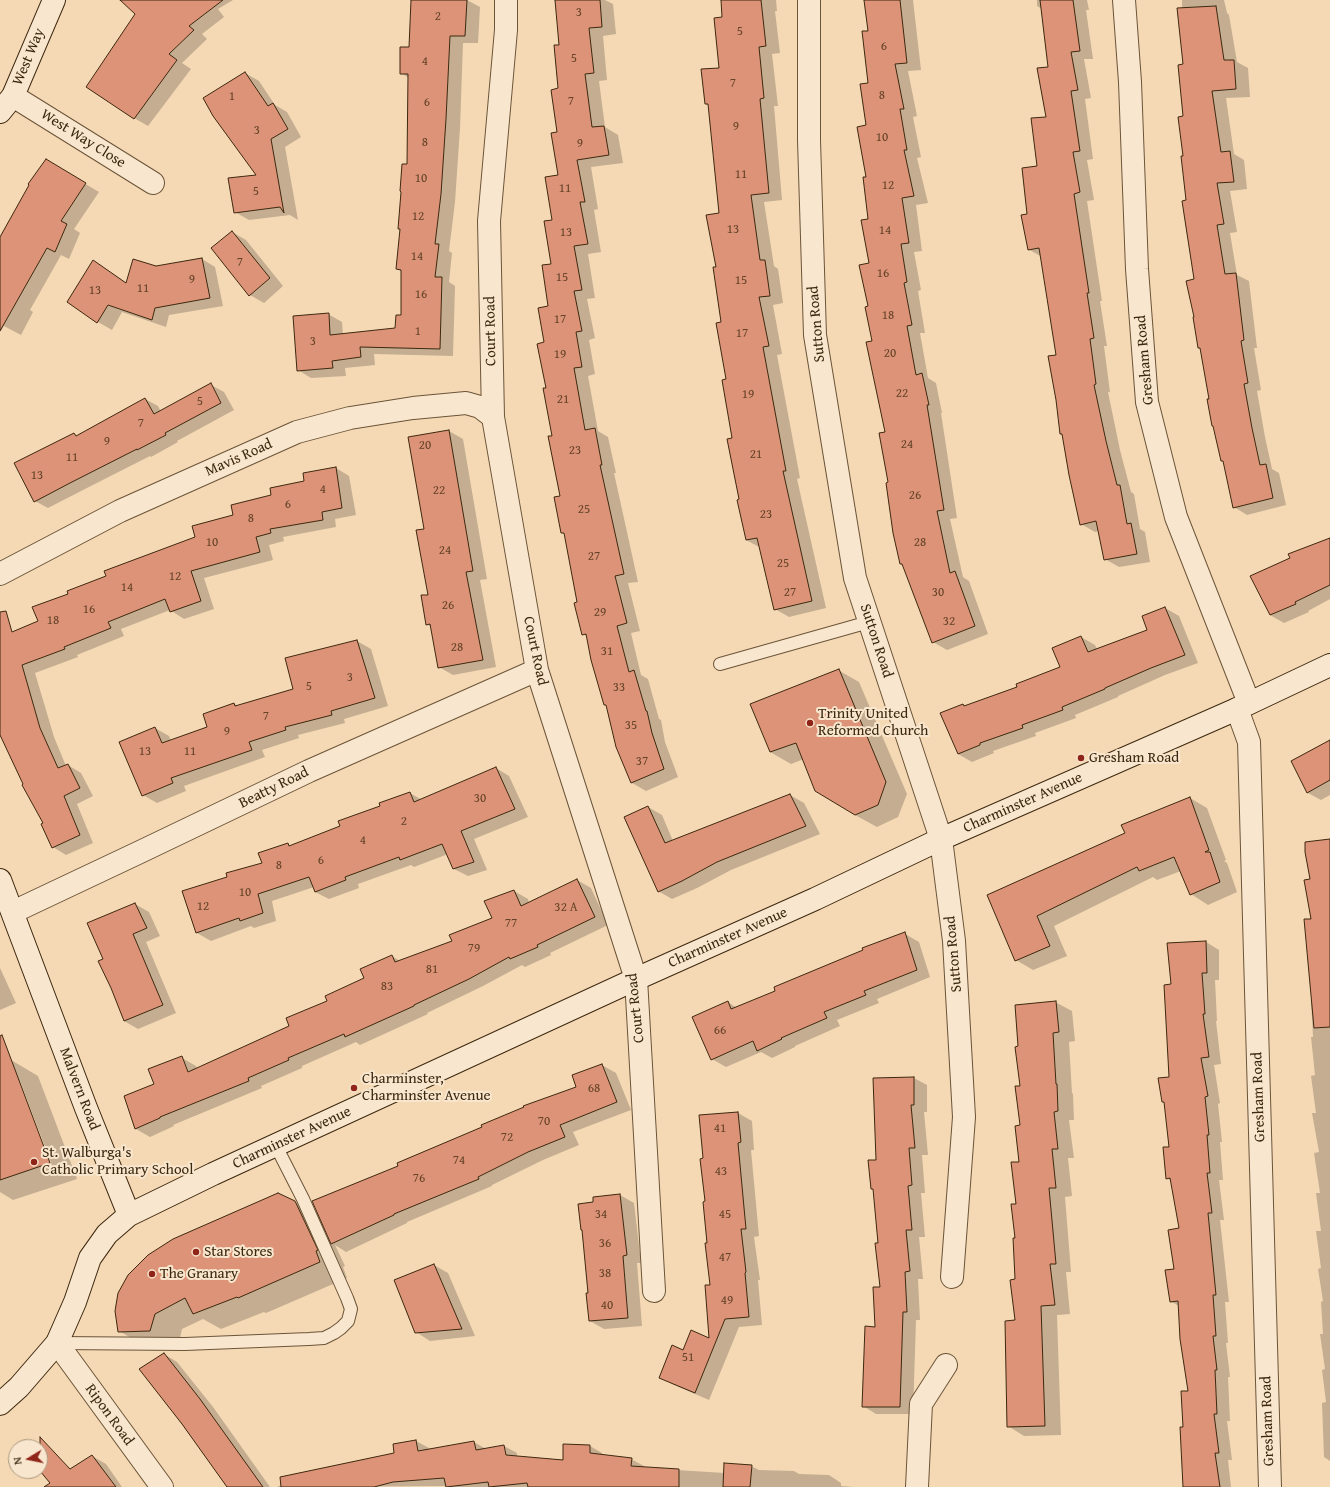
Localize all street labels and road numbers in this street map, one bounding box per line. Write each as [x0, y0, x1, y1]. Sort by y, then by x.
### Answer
street label: West Way [9, 26, 49, 88]
street label: West Way Close [37, 106, 129, 172]
street label: Sutton Road [805, 285, 829, 363]
street label: Court Road [481, 296, 501, 366]
street label: Gresham Road [1132, 314, 1158, 406]
street label: Mavis Road [203, 435, 275, 481]
street label: Sutton Road [856, 602, 896, 680]
street label: Court Road [519, 615, 551, 687]
street label: Beatty Road [236, 763, 312, 813]
street label: Charminster Avenue [961, 769, 1085, 837]
street label: Charminster Avenue [666, 904, 790, 972]
street label: Sutton Road [942, 915, 966, 993]
street label: Court Road [623, 972, 649, 1044]
street label: Malvern Road [55, 1045, 103, 1133]
street label: Gresham Road [1248, 1052, 1270, 1142]
street label: Charminster Avenue [230, 1103, 354, 1173]
street label: Gresham Road [1257, 1376, 1279, 1466]
street label: Ripon Road [81, 1381, 137, 1449]

